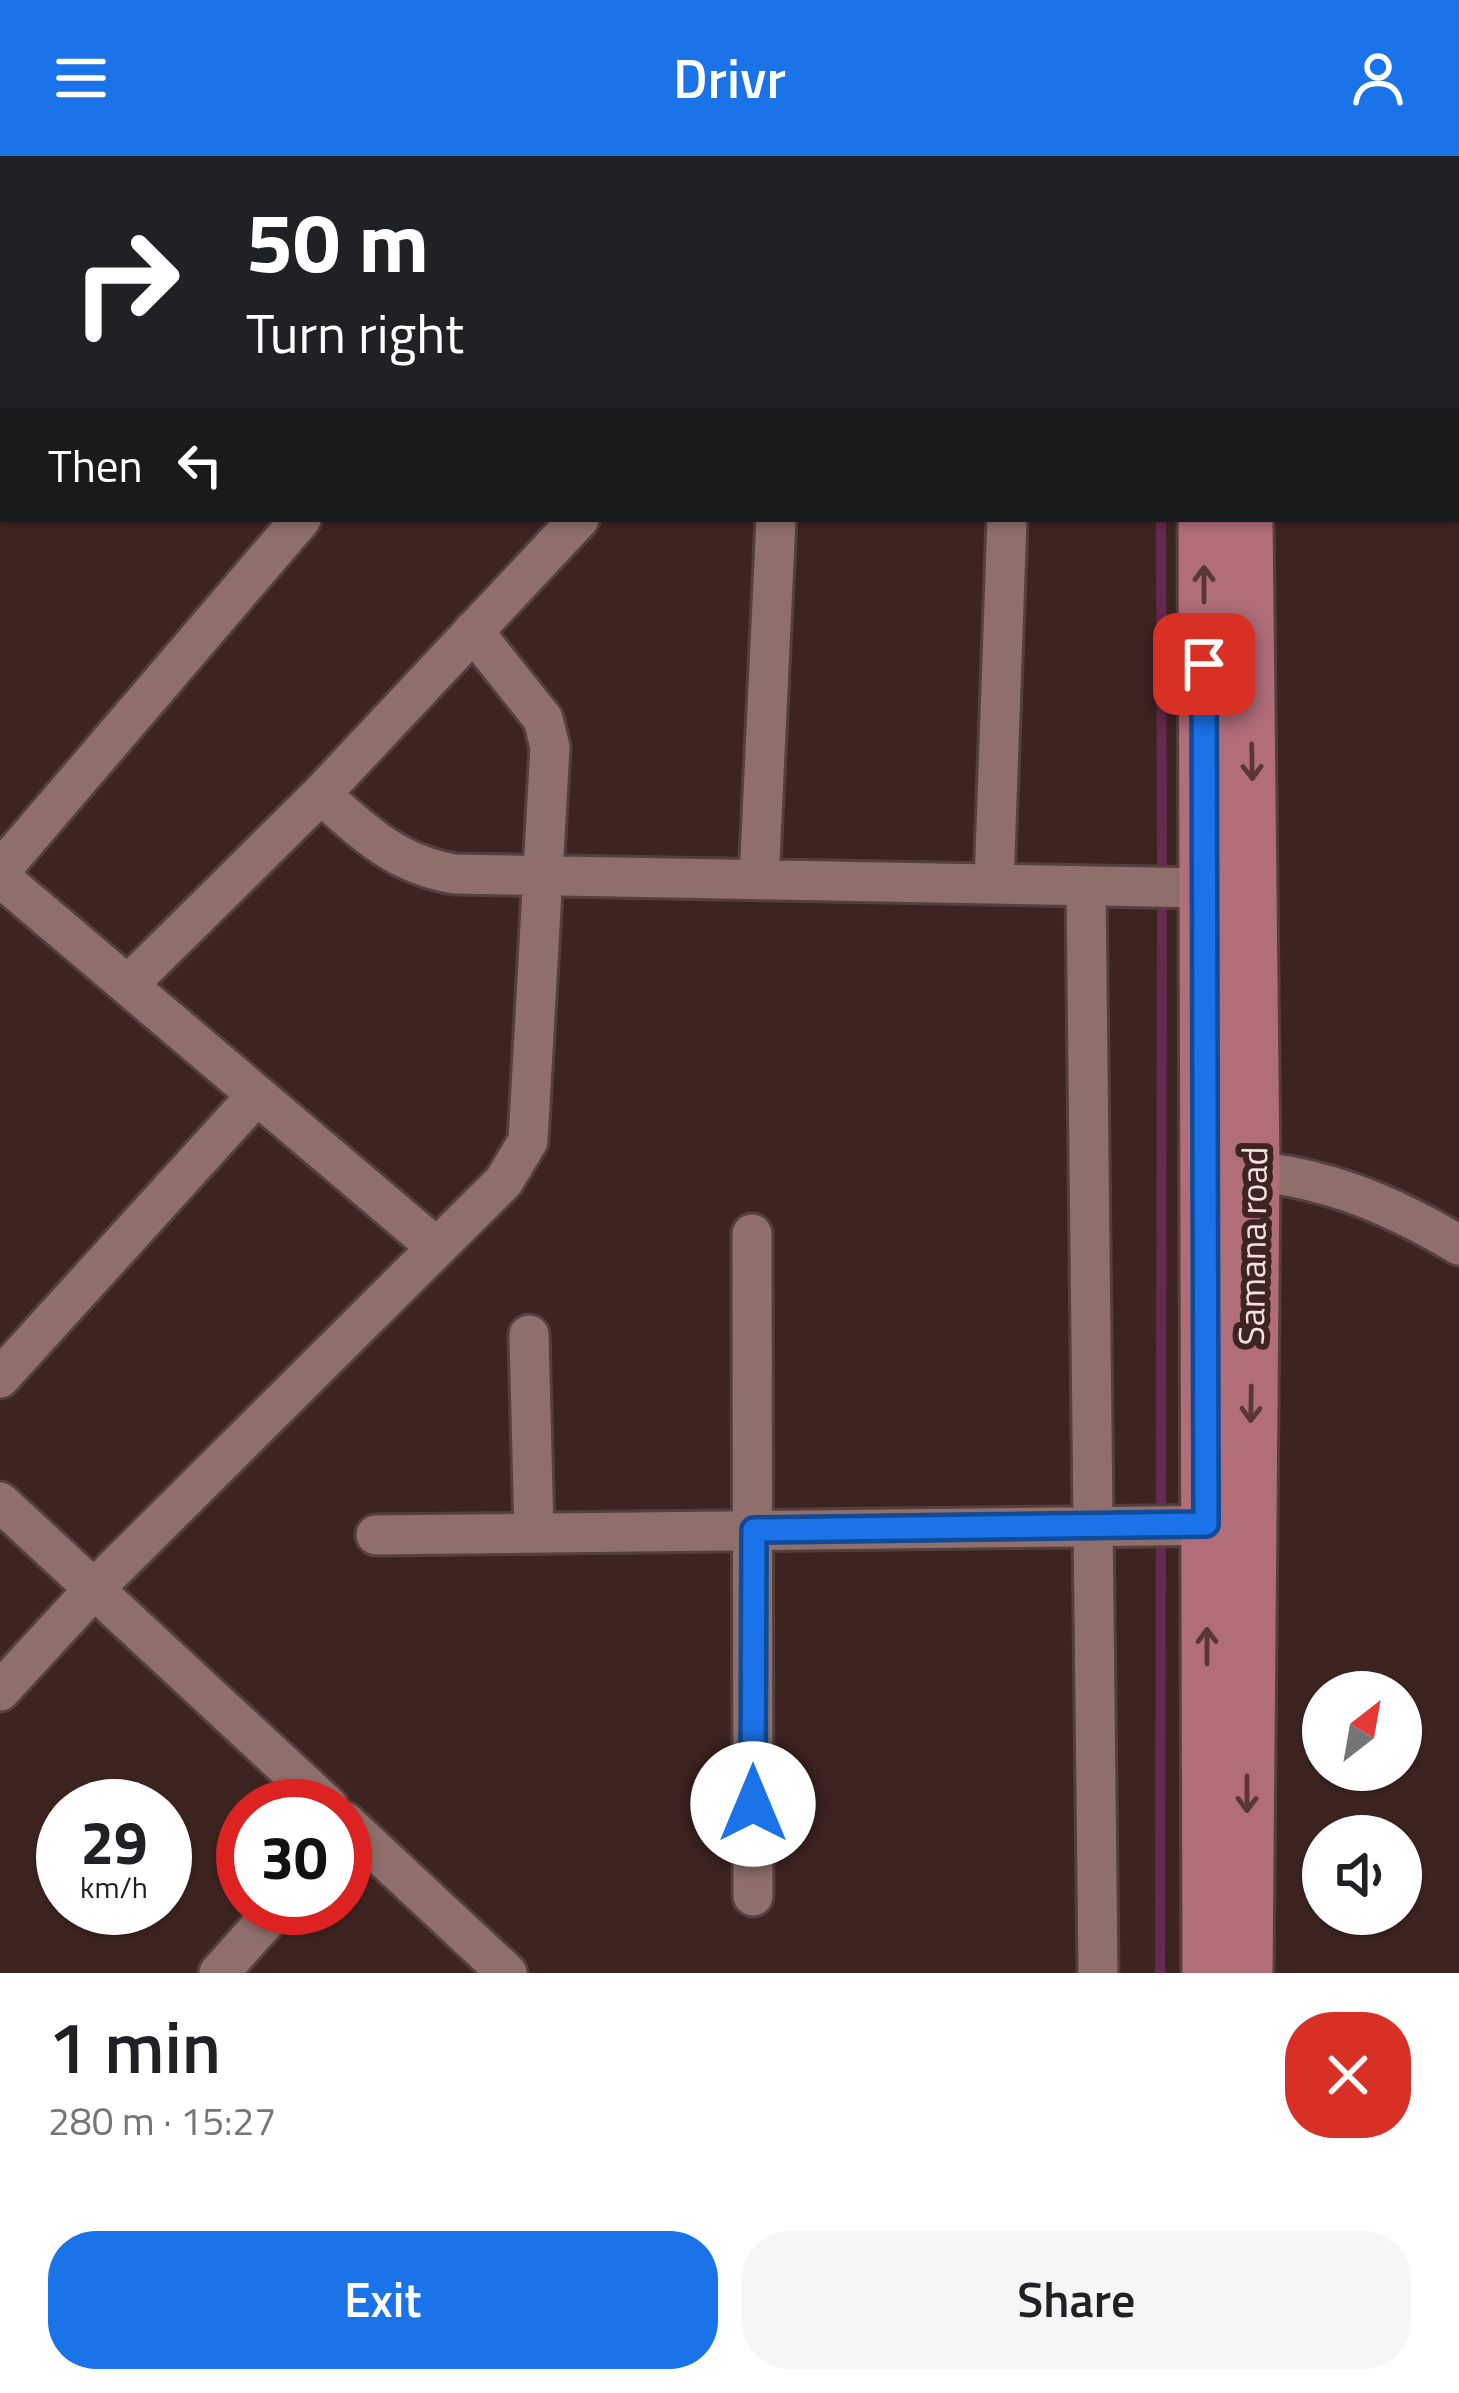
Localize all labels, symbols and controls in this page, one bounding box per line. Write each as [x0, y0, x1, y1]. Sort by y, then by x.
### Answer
text: Drivr [673, 37, 786, 119]
icon: menu [48, 45, 114, 111]
icon: person [1345, 45, 1411, 111]
text: 50 m [246, 177, 429, 305]
icon: right [48, 204, 204, 360]
text: Turn right [246, 292, 464, 374]
text: Then [48, 431, 143, 499]
icon: left [167, 432, 233, 498]
one-way arrow [1193, 565, 1215, 604]
pin [1153, 613, 1255, 715]
icon: arrive [1171, 631, 1237, 697]
one-way arrow [1240, 742, 1263, 781]
street label: Samana road [1223, 1146, 1281, 1346]
one-way arrow [1239, 1384, 1262, 1423]
one-way arrow [1196, 1627, 1218, 1666]
north arrow [1302, 1671, 1422, 1791]
map controls [1302, 1671, 1422, 1935]
position arrow [690, 1741, 816, 1867]
one-way arrow [1236, 1774, 1258, 1813]
speed limit sign: 30 [216, 1779, 372, 1935]
text: 29 [80, 1796, 148, 1887]
button: sound [1302, 1815, 1422, 1935]
text: km/h [80, 1864, 148, 1910]
text: 1 min [48, 1991, 221, 2101]
button: close [1285, 2012, 1411, 2138]
text: 280 m · 15:27 [48, 2091, 276, 2150]
button: Exit [48, 2231, 718, 2369]
button: Share [742, 2231, 1411, 2369]

